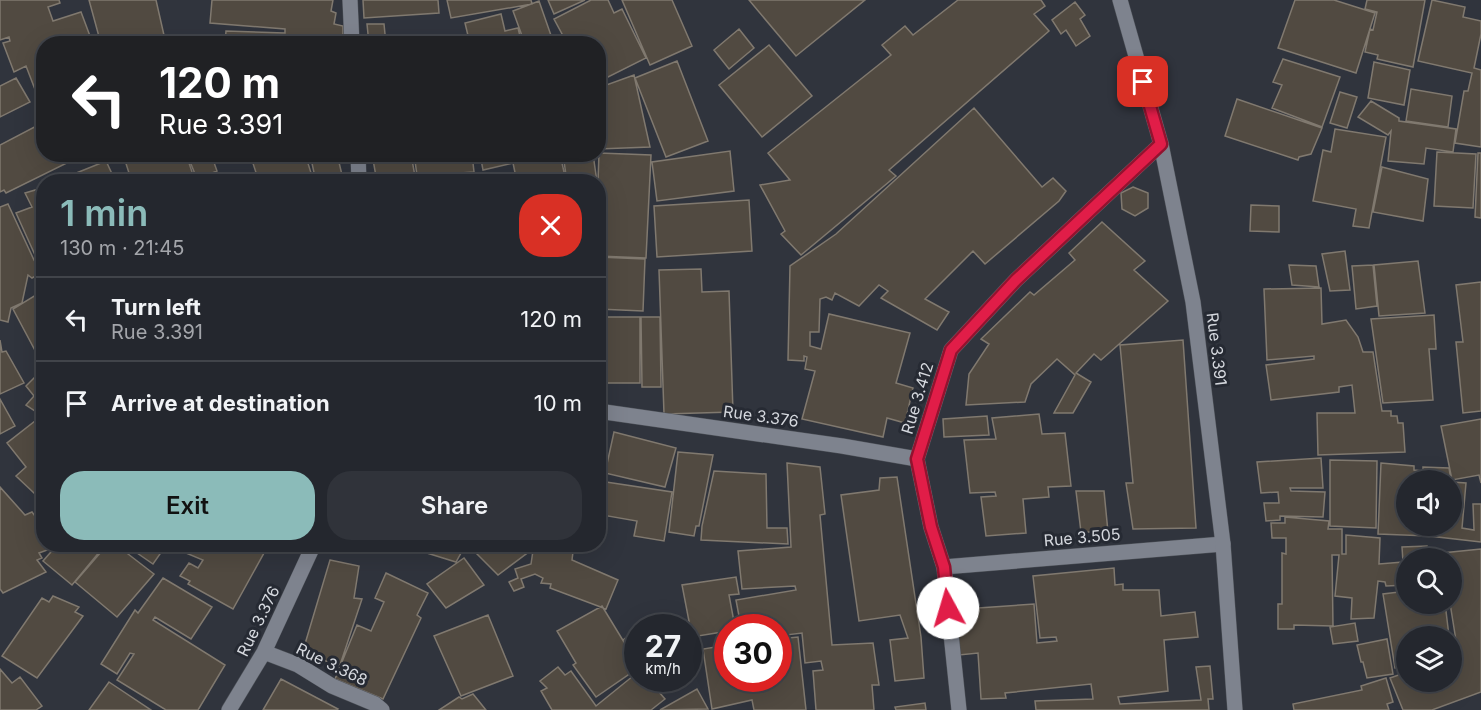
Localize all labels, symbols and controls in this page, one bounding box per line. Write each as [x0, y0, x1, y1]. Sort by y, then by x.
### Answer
pin [1117, 56, 1168, 107]
text: 120 m [159, 57, 280, 108]
icon: left [60, 60, 138, 138]
icon: arrive [1126, 65, 1159, 98]
text: Rue 3.391 [159, 108, 283, 141]
text: 1 min [60, 191, 148, 235]
button: close [519, 194, 582, 257]
text: 130 m · 21:45 [60, 236, 184, 260]
text: Turn left [111, 294, 201, 320]
icon: left [60, 303, 93, 336]
text: 120 m [520, 306, 582, 332]
street label: Rue 3.391 [1203, 311, 1231, 387]
text: Rue 3.391 [111, 320, 203, 344]
street label: Rue 3.412 [897, 360, 937, 436]
icon: arrive [60, 387, 93, 420]
text: Arrive at destination [111, 390, 330, 416]
text: 10 m [534, 390, 582, 416]
street label: Rue 3.376 [722, 401, 800, 431]
map controls [1396, 470, 1462, 692]
button: sound [1396, 470, 1462, 536]
button: Exit [60, 471, 315, 540]
button: Share [327, 471, 582, 540]
street label: Rue 3.505 [1043, 524, 1121, 550]
button: search [1396, 548, 1462, 614]
position arrow [916, 576, 980, 640]
street label: Rue 3.376 [232, 583, 284, 659]
speed limit sign: 30 [714, 614, 792, 692]
button: layers [1396, 626, 1462, 692]
text: 27 [645, 628, 681, 664]
street label: Rue 3.368 [293, 638, 371, 690]
text: km/h [645, 659, 681, 678]

